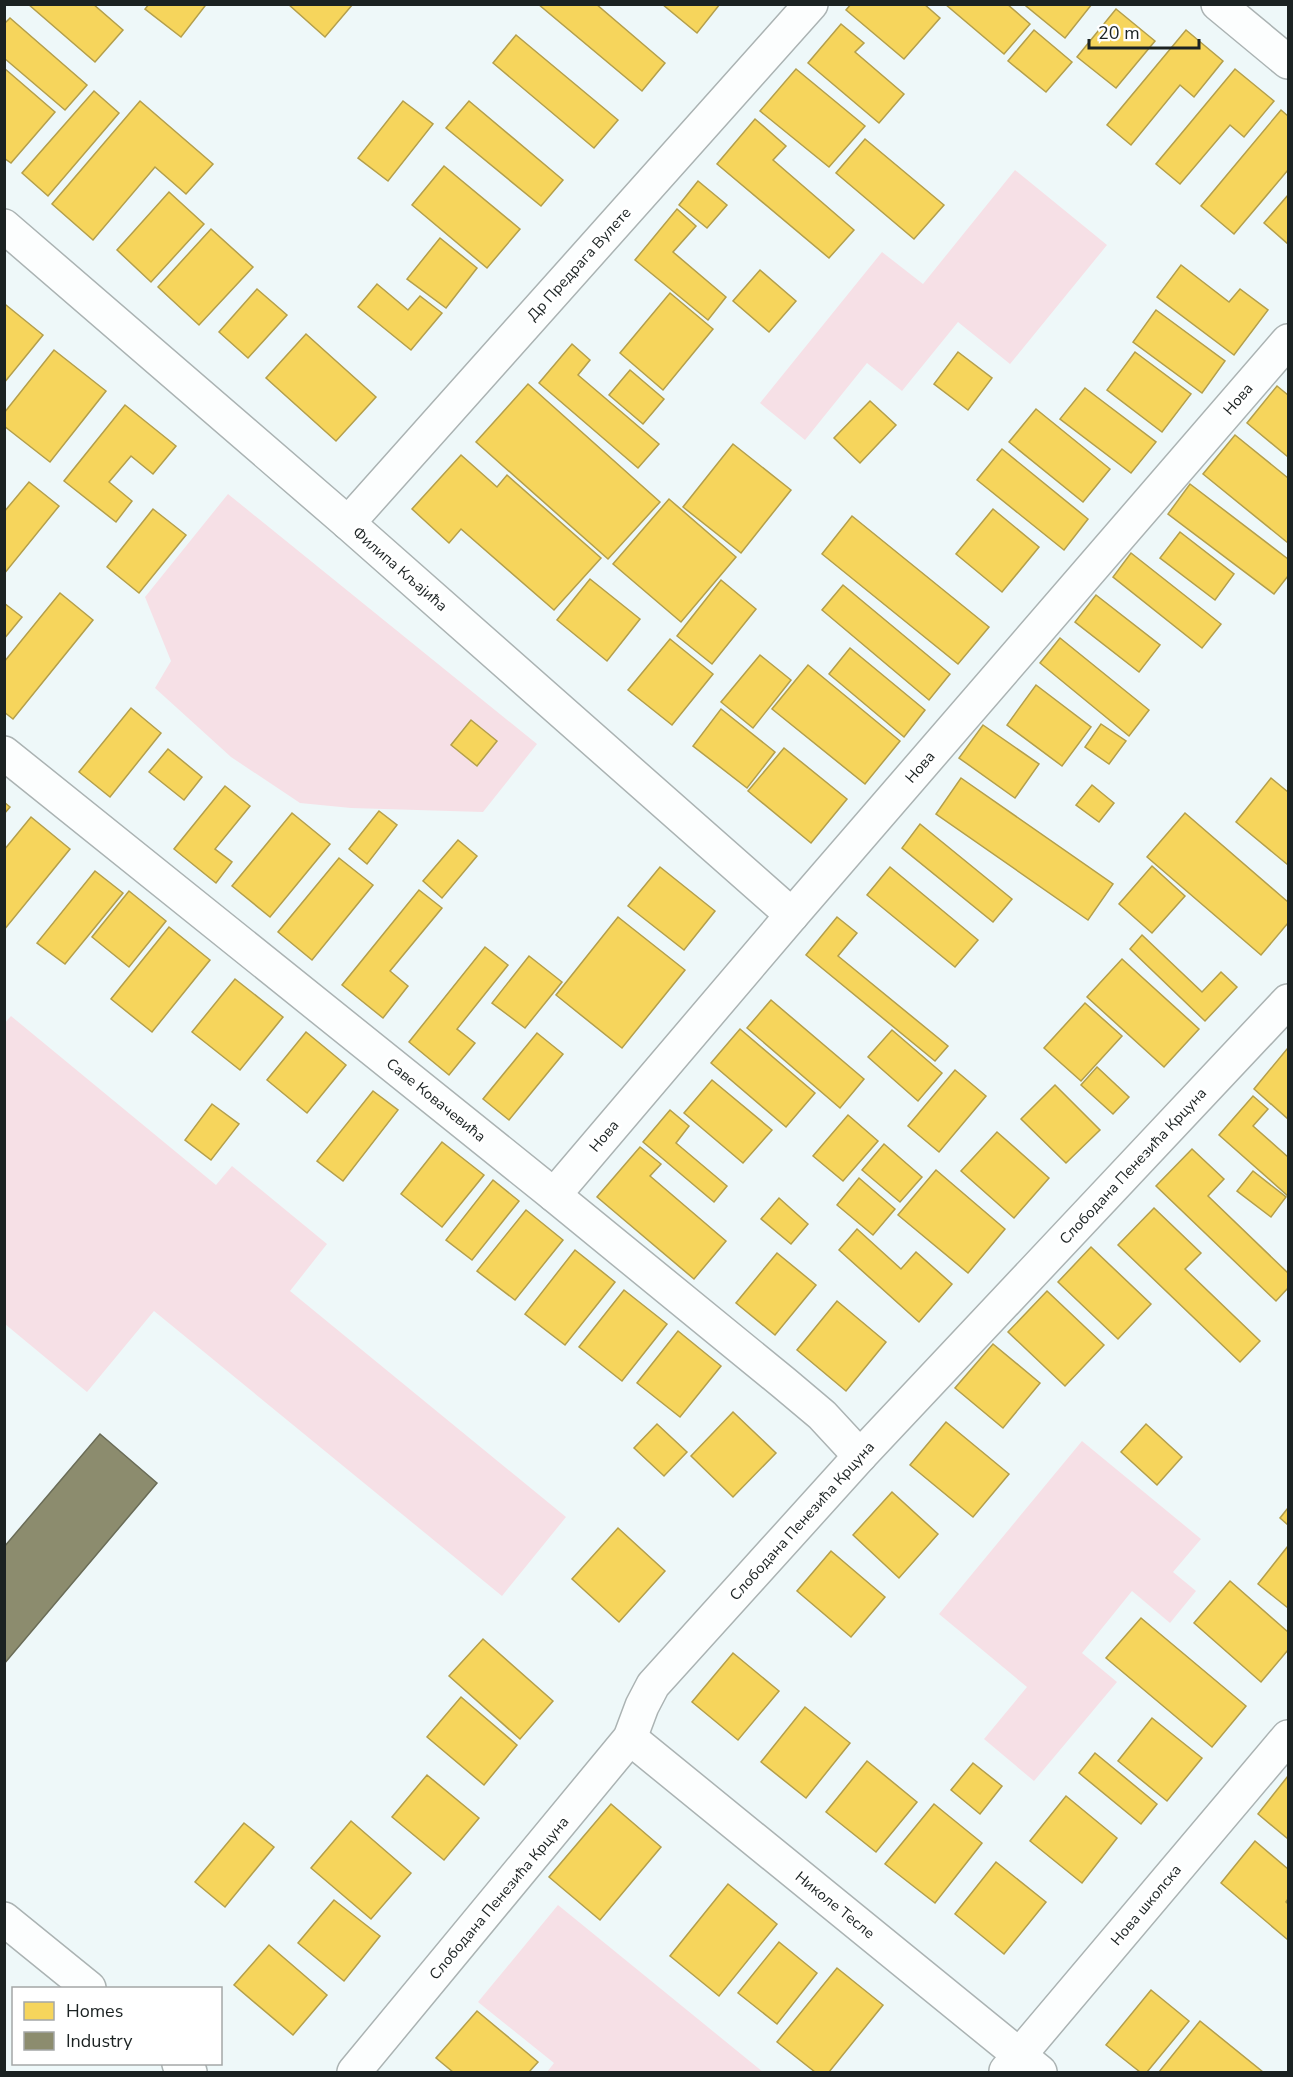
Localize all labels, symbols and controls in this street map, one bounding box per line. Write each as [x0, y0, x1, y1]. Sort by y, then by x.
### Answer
scale bar [1089, 12, 1198, 50]
text: 20 m [1098, 21, 1140, 45]
street label: Др Предрага Вулете [523, 203, 635, 325]
street label: Нова [1219, 379, 1257, 419]
street label: Филипа Кљајића [348, 522, 452, 616]
street label: Нова [901, 747, 939, 787]
street label: Саве Ковачевића [382, 1054, 490, 1146]
street label: Слободана Пенезића Крцуна [1055, 1083, 1211, 1249]
street label: Нова [585, 1116, 623, 1156]
street label: Слободана Пенезића Крцуна [725, 1437, 879, 1605]
street label: Слободана Пенезића Крцуна [425, 1812, 573, 1984]
street label: Нова школска [1106, 1860, 1186, 1950]
street label: Николе Тесле [791, 1867, 879, 1943]
legend [12, 1987, 222, 2065]
text: Homes [66, 1999, 123, 2023]
text: Industry [66, 2029, 133, 2053]

